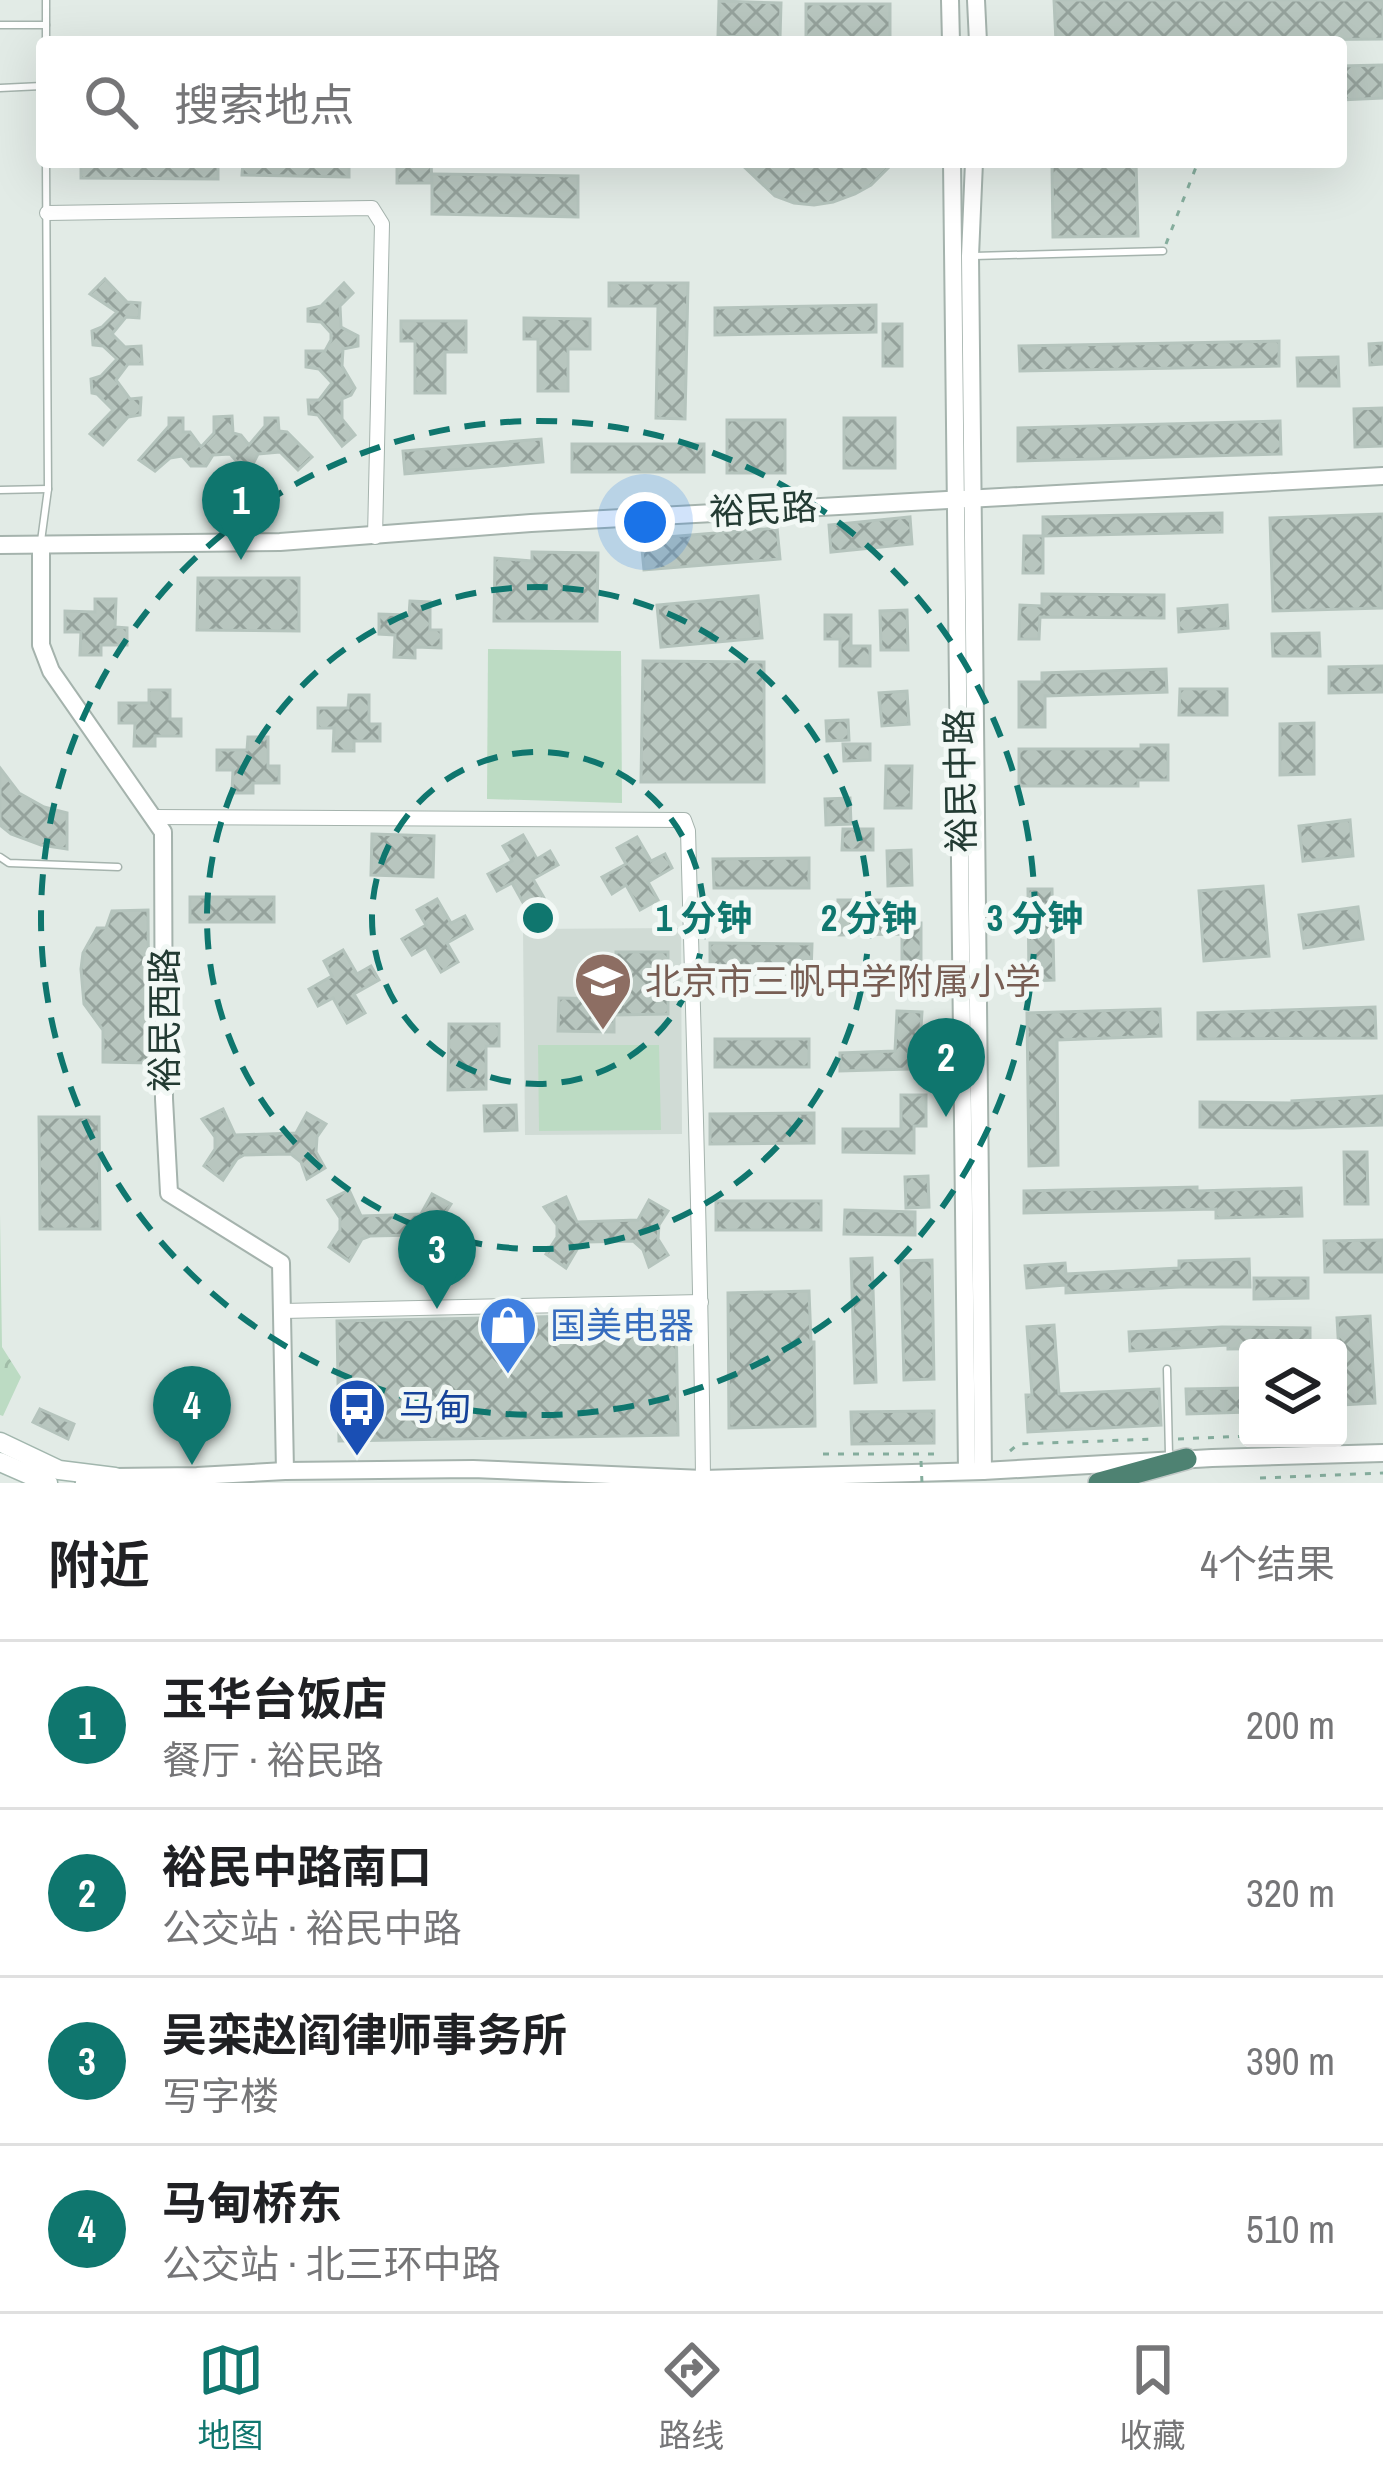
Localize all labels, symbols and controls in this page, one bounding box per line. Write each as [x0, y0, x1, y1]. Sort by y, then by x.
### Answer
search box [36, 36, 1347, 168]
icon: search [78, 69, 144, 135]
text: 搜索地点 [174, 74, 354, 135]
pin: 1 [202, 461, 280, 560]
street label: 裕民路 [708, 482, 818, 536]
your location [615, 492, 675, 552]
street label: 裕民中路 [935, 709, 985, 853]
text: 1 分钟 [656, 894, 752, 942]
text: 2 分钟 [821, 894, 917, 942]
text: 3 分钟 [987, 894, 1083, 942]
centre of rings [517, 897, 559, 939]
street label: 裕民西路 [140, 948, 188, 1092]
school or university icon: 北京市三帆中学附属小学 [572, 950, 634, 1032]
place label: 北京市三帆中学附属小学 [645, 957, 1041, 1005]
pin: 2 [907, 1018, 985, 1117]
pin: 3 [398, 1210, 476, 1309]
shop icon: 国美电器 [477, 1294, 539, 1376]
place label: 国美电器 [550, 1301, 694, 1349]
map controls [1239, 1339, 1347, 1447]
button: layers [1239, 1339, 1347, 1447]
pin: 4 [153, 1366, 231, 1465]
bus stop icon: 马甸 [326, 1376, 388, 1458]
place label: 马甸 [399, 1383, 471, 1431]
text: 附近 [48, 1530, 150, 1599]
text: 4个结果 [1200, 1538, 1335, 1590]
text: 玉华台饭店 [162, 1668, 387, 1729]
text: 1 [78, 1699, 96, 1751]
text: 200 m [1246, 1699, 1335, 1751]
text: 餐厅 · 裕民路 [162, 1734, 384, 1786]
text: 裕民中路南口 [162, 1836, 432, 1897]
text: 2 [78, 1867, 96, 1919]
text: 320 m [1246, 1867, 1335, 1919]
text: 公交站 · 裕民中路 [162, 1902, 462, 1954]
text: 吴栾赵阎律师事务所 [162, 2004, 567, 2065]
text: 3 [78, 2035, 96, 2087]
text: 390 m [1246, 2035, 1335, 2087]
text: 写字楼 [162, 2070, 279, 2122]
text: 马甸桥东 [162, 2172, 342, 2233]
text: 4 [78, 2203, 96, 2255]
text: 510 m [1246, 2203, 1335, 2255]
text: 公交站 · 北三环中路 [162, 2238, 501, 2290]
tab: 地图 [198, 2337, 264, 2457]
tab: 路线 [659, 2337, 725, 2457]
tab: 收藏 [1120, 2337, 1186, 2457]

